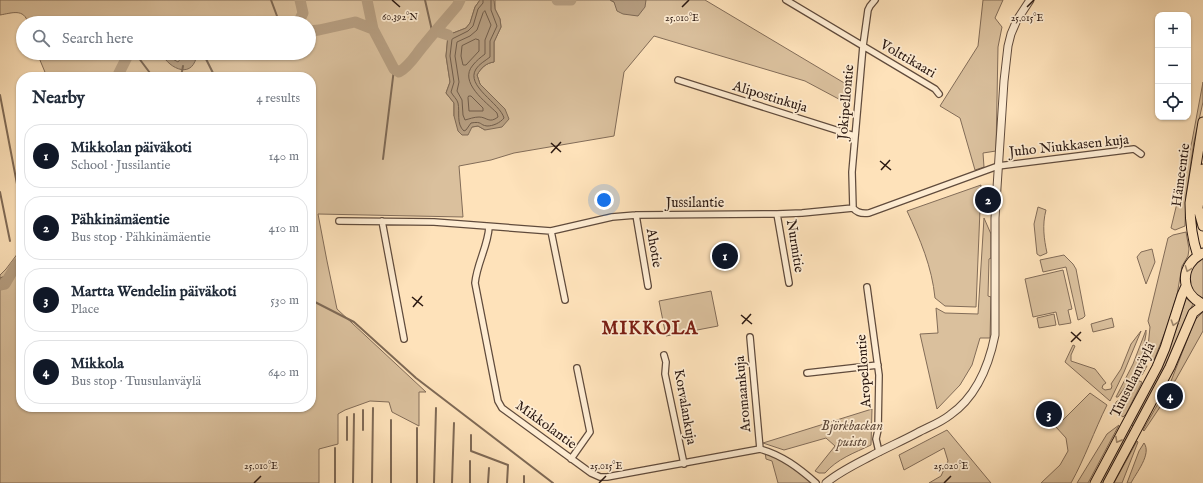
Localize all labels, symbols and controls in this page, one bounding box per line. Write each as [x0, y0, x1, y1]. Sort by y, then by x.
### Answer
text: 60.392°N [382, 11, 418, 24]
text: 25.010°E [665, 12, 699, 25]
text: 25.015°E [1011, 12, 1043, 25]
map controls [1155, 12, 1191, 120]
button: + [1155, 12, 1191, 48]
search box [16, 16, 316, 60]
icon: search [30, 27, 52, 49]
text: Search here [62, 29, 133, 48]
street label: Volttikaari [876, 35, 939, 82]
button: − [1155, 48, 1191, 84]
street label: Jokipellontie [834, 63, 858, 142]
street label: Alipostinkuja [729, 77, 810, 117]
button: locate [1155, 84, 1191, 120]
text: Nearby [32, 88, 85, 109]
text: 4 results [256, 90, 300, 107]
street label: Juho Niukkasen kuja [1006, 131, 1131, 161]
text: Mikkolan päiväkoti [71, 138, 192, 157]
street label: Hämeentie [1168, 141, 1194, 208]
text: 1 [44, 148, 48, 165]
text: 140 m [269, 148, 299, 165]
text: School · Jussilantie [71, 157, 170, 174]
pin: 2 [975, 185, 1001, 215]
your location [594, 190, 614, 210]
street label: Jussilantie [664, 194, 725, 212]
text: Pähkinämäentie [71, 210, 170, 229]
street label: Nurmitie [782, 218, 808, 274]
text: 2 [43, 220, 49, 237]
text: 410 m [269, 220, 299, 237]
street label: Ahotie [642, 226, 666, 269]
text: Bus stop · Pähkinämäentie [71, 229, 211, 246]
pin: 1 [712, 241, 738, 271]
one-way arrow [1184, 266, 1192, 273]
text: Martta Wendelin päiväkoti [71, 282, 237, 301]
text: 3 [44, 292, 48, 309]
text: 530 m [270, 292, 299, 309]
text: Place [71, 301, 99, 318]
district label: MIKKOLA [601, 318, 699, 341]
one-way arrow [1170, 320, 1179, 327]
street label: Aropellontie [852, 333, 876, 409]
street label: Tuusulanväylä [1106, 339, 1160, 420]
text: Mikkola [71, 354, 124, 373]
street label: Aromaankuja [731, 354, 755, 434]
text: 4 [43, 364, 49, 381]
text: 640 m [268, 364, 299, 381]
street label: Korvalankuja [670, 368, 701, 447]
text: Bus stop · Tuusulanväylä [71, 373, 201, 390]
pin: 4 [1157, 381, 1183, 411]
street label: Mikkolantie [512, 397, 581, 454]
pin: 3 [1036, 399, 1062, 429]
park label: Björkbackan puisto [821, 417, 883, 451]
one-way arrow [1115, 436, 1123, 444]
text: 25.010°E [244, 460, 278, 473]
text: 25.015°E [590, 460, 622, 473]
text: 25.020°E [933, 460, 969, 473]

